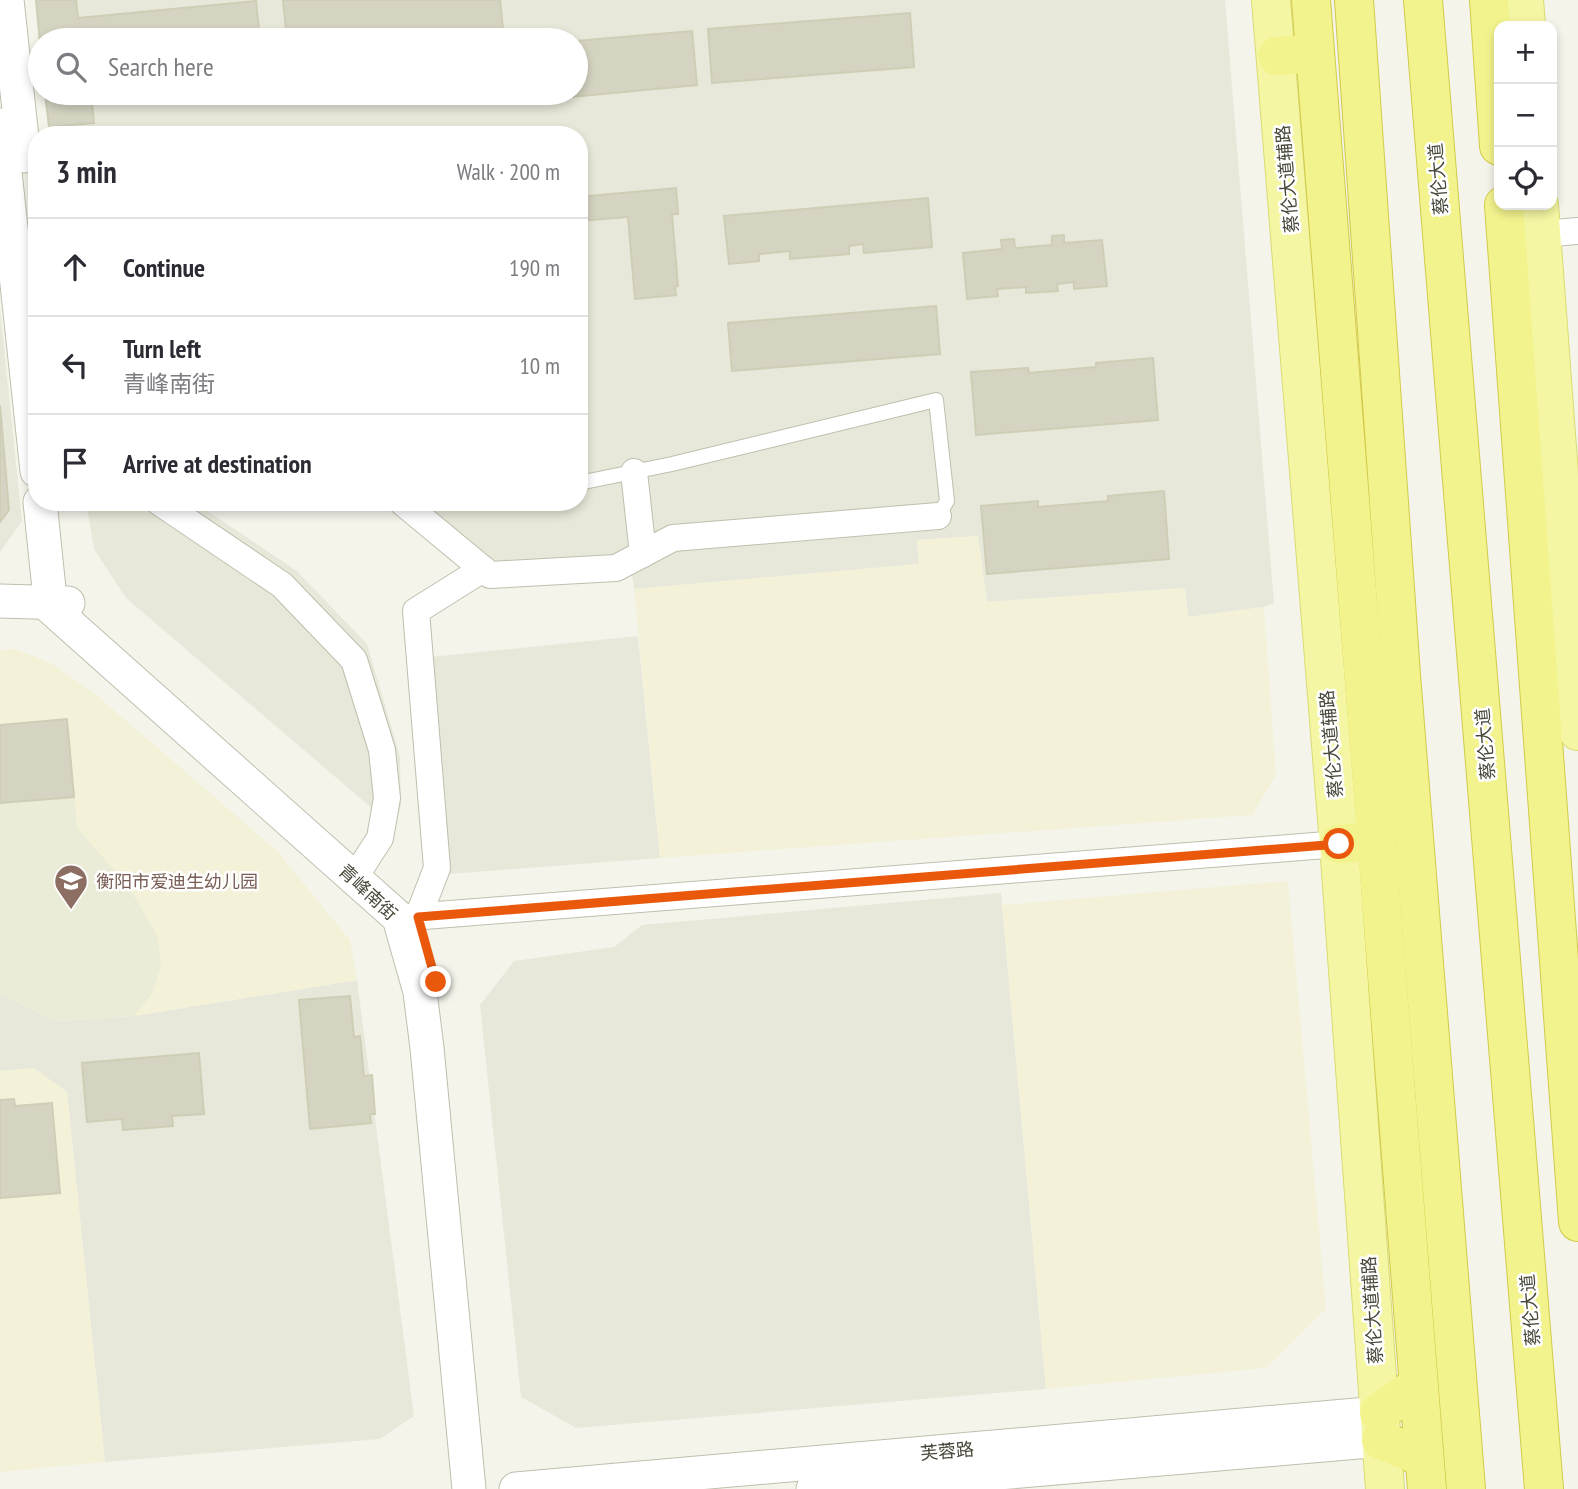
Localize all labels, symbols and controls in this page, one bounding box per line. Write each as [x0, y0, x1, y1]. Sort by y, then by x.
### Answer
map controls [1494, 21, 1557, 210]
button: + [1494, 21, 1557, 84]
search box [28, 28, 588, 105]
icon: search [52, 48, 90, 86]
text: Search here [108, 50, 214, 83]
button: − [1494, 84, 1557, 147]
street label: 蔡伦大道辅路 [1271, 124, 1303, 234]
street label: 蔡伦大道 [1423, 142, 1453, 216]
button: locate [1494, 147, 1557, 210]
text: 3 min [56, 152, 117, 191]
text: Walk · 200 m [457, 157, 560, 186]
icon: ahead [56, 248, 94, 286]
text: Continue [123, 251, 205, 284]
text: 190 m [509, 253, 560, 282]
text: Turn left [123, 332, 201, 365]
icon: left [56, 346, 94, 384]
text: 10 m [519, 351, 560, 380]
text: 青峰南街 [123, 369, 215, 398]
icon: arrive [56, 444, 94, 482]
text: Arrive at destination [123, 447, 312, 480]
street label: 蔡伦大道辅路 [1315, 689, 1347, 799]
street label: 蔡伦大道 [1470, 707, 1500, 781]
route start [1323, 828, 1354, 859]
street label: 青峰南街 [334, 859, 402, 925]
school or university icon: 衡阳市爱迪生幼儿园 [52, 862, 90, 911]
place label: 衡阳市爱迪生幼儿园 [96, 870, 258, 893]
route end [420, 966, 451, 997]
street label: 蔡伦大道辅路 [1357, 1255, 1387, 1365]
street label: 蔡伦大道 [1515, 1273, 1545, 1347]
street label: 芙蓉路 [919, 1437, 975, 1465]

